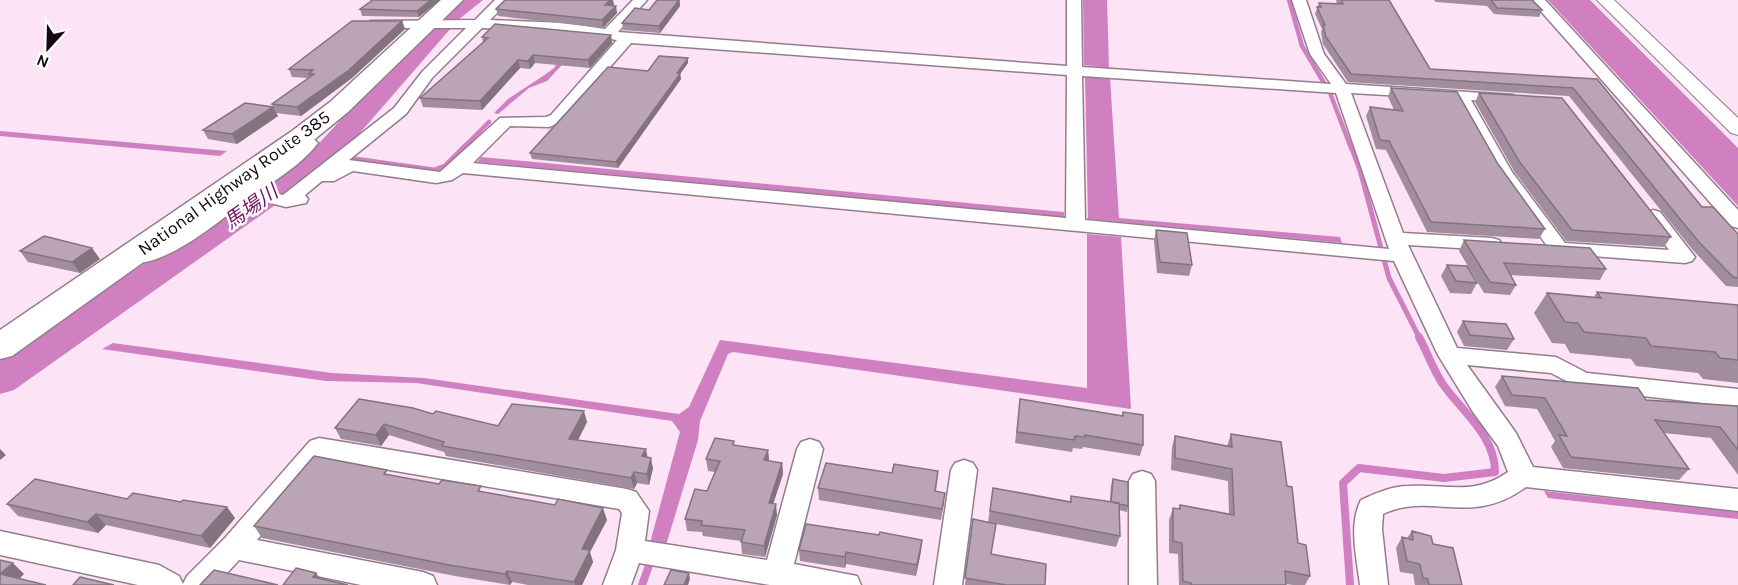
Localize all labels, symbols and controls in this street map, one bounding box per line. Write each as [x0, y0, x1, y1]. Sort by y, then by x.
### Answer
north arrow [18, 18, 78, 78]
text: N [34, 50, 51, 72]
street label: National Highway Route 385 [134, 106, 334, 260]
water label: 馬場川 [220, 179, 284, 234]

